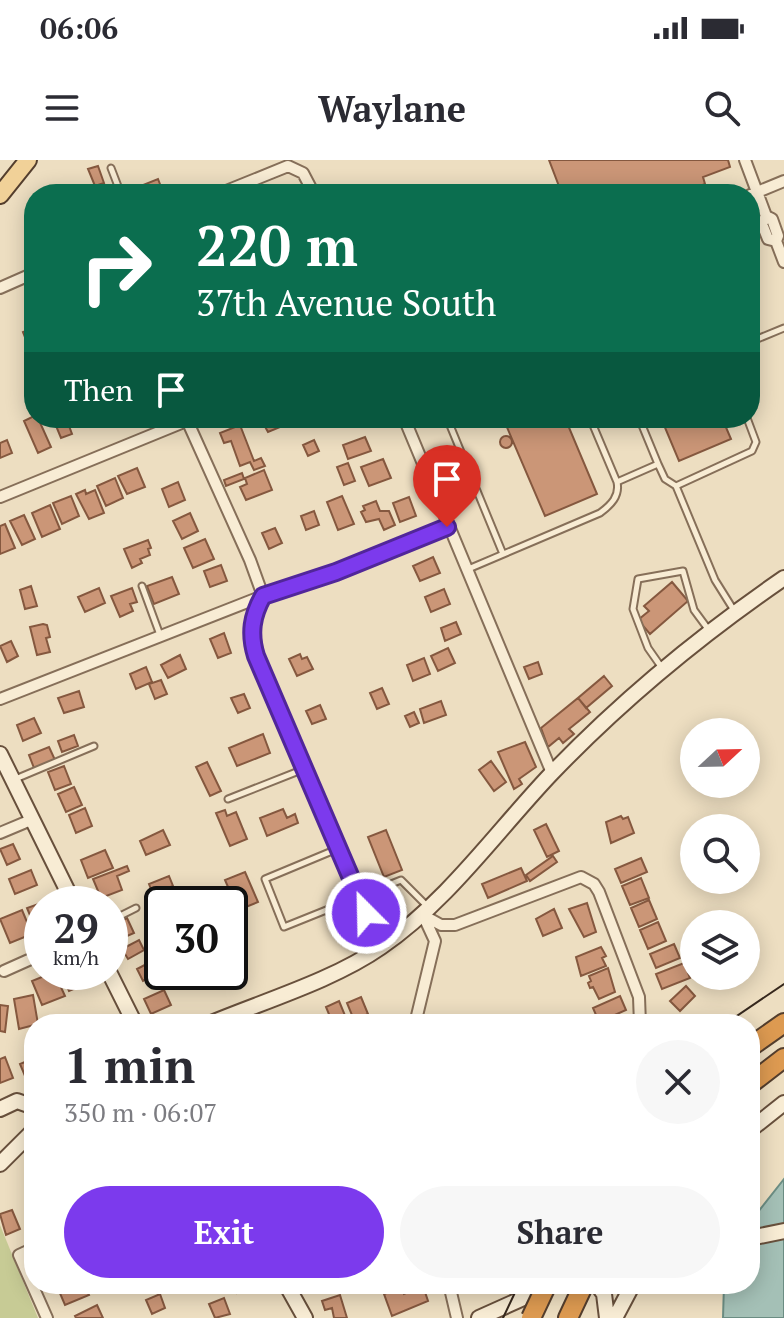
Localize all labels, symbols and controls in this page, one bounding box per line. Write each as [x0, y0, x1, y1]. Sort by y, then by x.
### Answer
text: 06:06 [40, 8, 118, 48]
text: Waylane [318, 85, 466, 132]
icon: menu [40, 86, 84, 130]
icon: search [700, 86, 744, 130]
text: 220 m [196, 208, 358, 282]
icon: right [64, 216, 168, 320]
text: 37th Avenue South [196, 279, 496, 326]
icon: arrive [149, 368, 193, 412]
text: Then [64, 370, 133, 410]
pin [413, 445, 481, 527]
icon: arrive [425, 457, 469, 501]
north arrow [680, 718, 760, 798]
map controls [680, 718, 760, 990]
button: search [680, 814, 760, 894]
position arrow [324, 871, 408, 955]
speed limit sign: 30 [144, 886, 248, 990]
text: 29 [53, 901, 99, 954]
button: layers [680, 910, 760, 990]
text: km/h [53, 944, 99, 971]
text: 1 min [64, 1033, 195, 1097]
button: close [636, 1040, 720, 1124]
text: 350 m · 06:07 [64, 1095, 217, 1129]
button: Exit [64, 1186, 384, 1278]
button: Share [400, 1186, 720, 1278]

